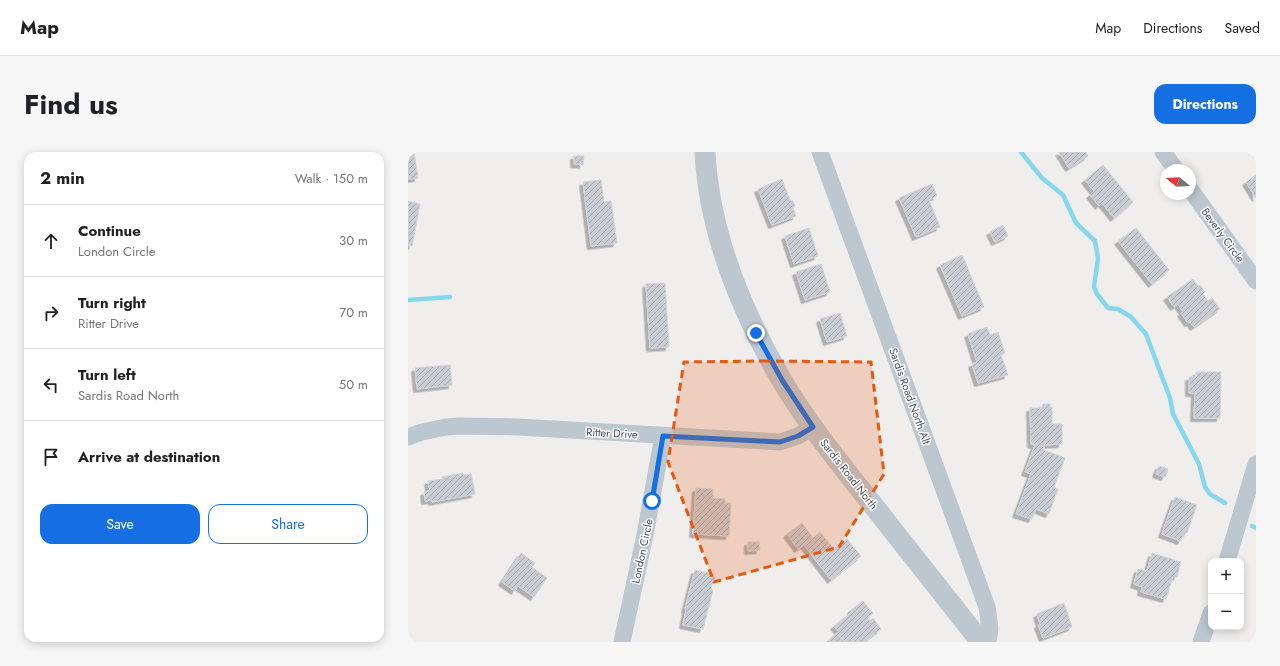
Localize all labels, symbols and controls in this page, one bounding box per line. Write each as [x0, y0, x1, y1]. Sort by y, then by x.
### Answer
text: Map [20, 14, 59, 41]
text: Map [1095, 18, 1121, 38]
text: Directions [1143, 18, 1203, 38]
text: Saved [1225, 18, 1260, 38]
text: Find us [24, 84, 118, 125]
button: Directions [1154, 84, 1256, 124]
north arrow [1160, 164, 1196, 200]
text: 2 min [40, 166, 85, 190]
text: Walk · 150 m [295, 169, 368, 188]
street label: Beverly Circle [1198, 204, 1248, 266]
text: Continue [78, 220, 141, 242]
icon: ahead [40, 230, 62, 252]
text: 30 m [339, 231, 368, 250]
text: London Circle [78, 242, 155, 261]
text: Turn right [78, 292, 146, 314]
icon: right [40, 302, 62, 324]
text: 70 m [339, 303, 368, 322]
text: Ritter Drive [78, 314, 139, 333]
route end [747, 324, 765, 342]
street label: Sardis Road North Alt [885, 346, 935, 447]
text: Turn left [78, 364, 136, 386]
icon: left [40, 374, 62, 396]
text: 50 m [339, 375, 368, 394]
text: Sardis Road North [78, 386, 179, 405]
street label: Ritter Drive [586, 424, 638, 442]
street label: Sardis Road North [816, 435, 882, 513]
icon: arrive [40, 446, 62, 468]
text: Arrive at destination [78, 446, 220, 468]
route start [643, 492, 661, 510]
button: Save [40, 504, 200, 544]
button: Share [208, 504, 368, 544]
street label: London Circle [627, 517, 657, 585]
map controls [1208, 558, 1244, 630]
button: + [1208, 558, 1244, 594]
button: − [1208, 594, 1244, 630]

